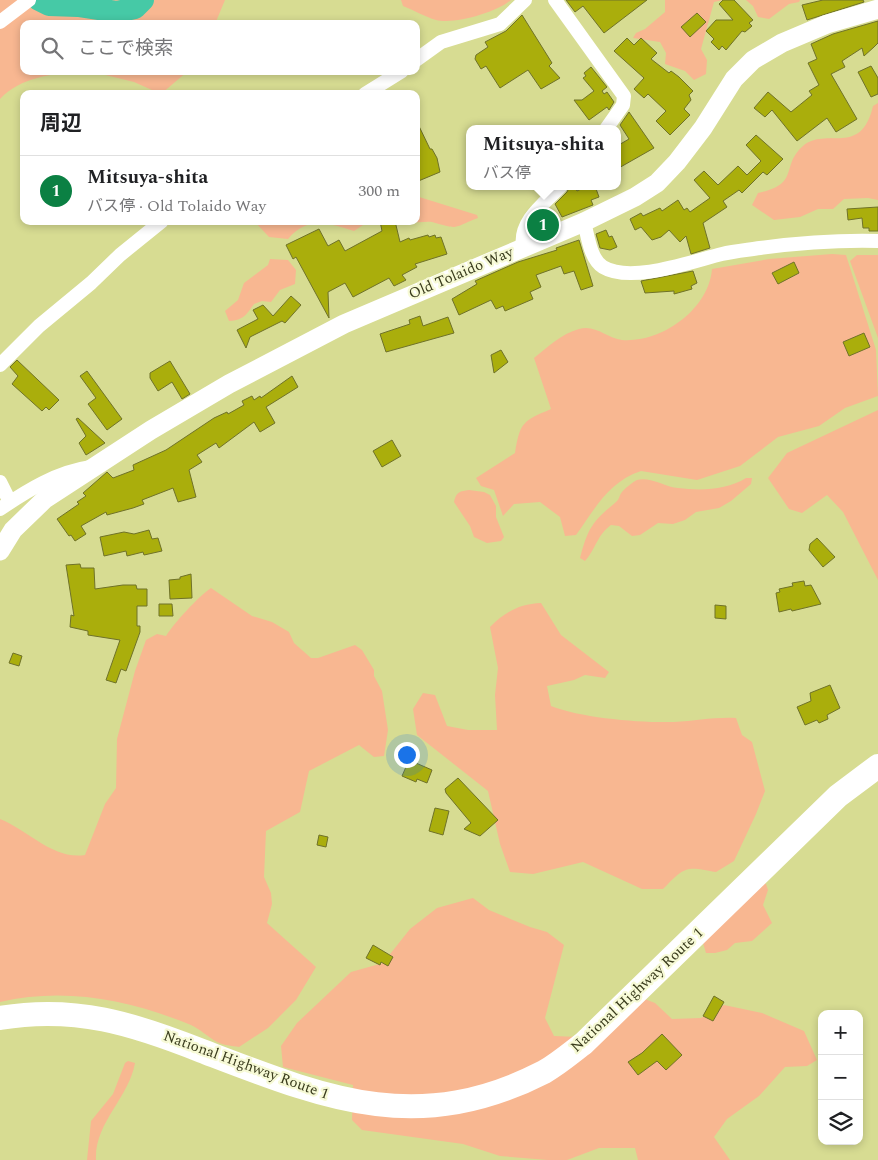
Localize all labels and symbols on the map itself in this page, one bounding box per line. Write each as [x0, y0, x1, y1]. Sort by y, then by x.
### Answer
pin: 1 [527, 206, 559, 244]
street label: Old Tolaido Way [405, 240, 518, 305]
your location [394, 742, 420, 768]
street label: National Highway Route 1 [565, 922, 709, 1058]
street label: National Highway Route 1 [160, 1024, 332, 1106]

